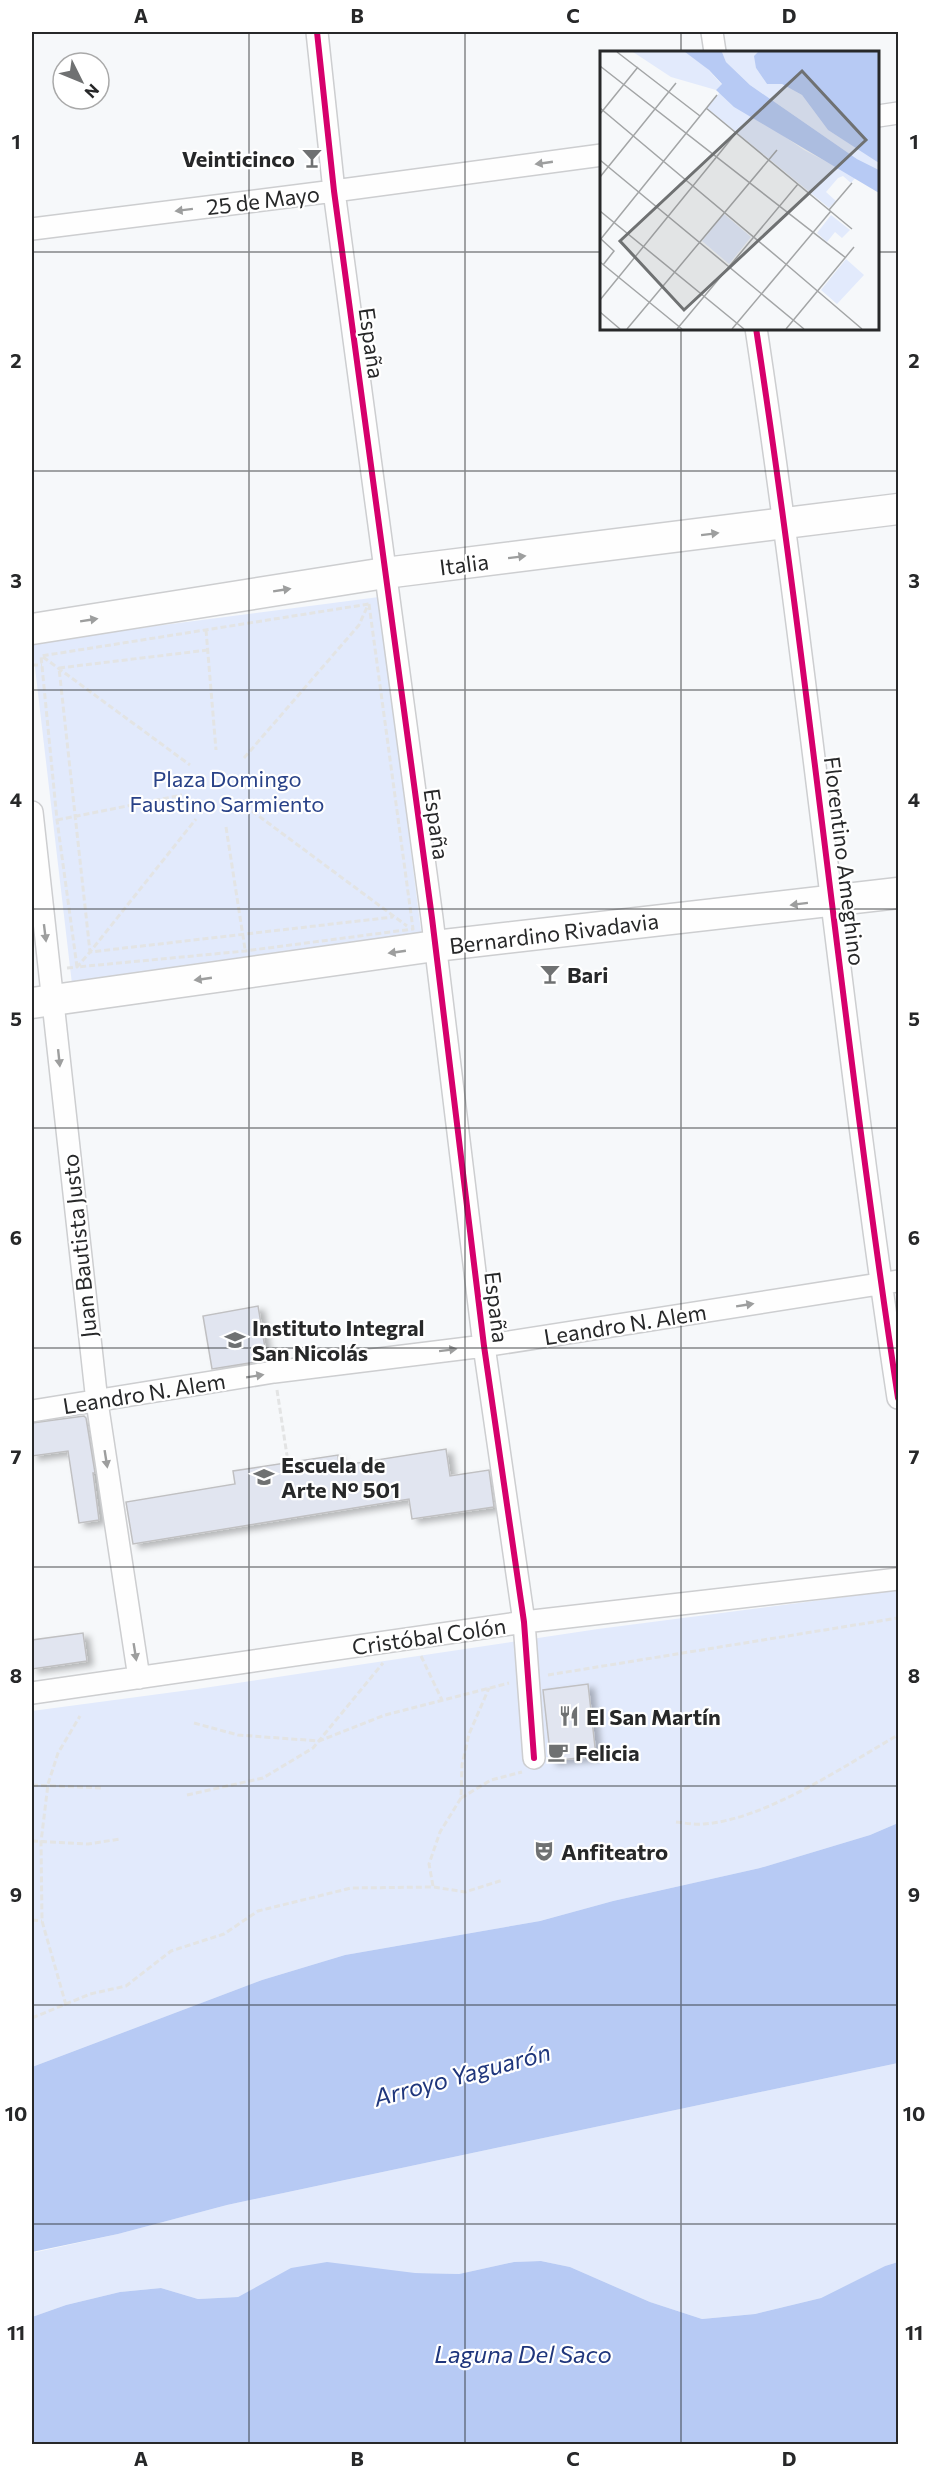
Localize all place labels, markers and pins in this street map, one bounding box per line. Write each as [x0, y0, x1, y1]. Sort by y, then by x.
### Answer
place label: Veinticinco [182, 145, 295, 172]
bar icon: Veinticinco [300, 146, 324, 170]
place label: Bari [567, 961, 608, 988]
bar icon: Bari [538, 962, 562, 986]
place label: Instituto Integral San Nicolás [252, 1314, 425, 1366]
school or university icon: Instituto Integral San Nicolás [223, 1328, 247, 1352]
place label: Escuela de Arte N° 501 [281, 1451, 400, 1503]
school or university icon: Escuela de Arte N° 501 [252, 1465, 276, 1489]
place label: El San Martín [586, 1703, 721, 1730]
restaurant icon: El San Martín [557, 1704, 581, 1728]
place label: Felicia [575, 1739, 640, 1766]
cafe icon: Felicia [546, 1740, 570, 1764]
place label: Anfiteatro [561, 1838, 668, 1865]
theatre icon: Anfiteatro [532, 1839, 556, 1863]

